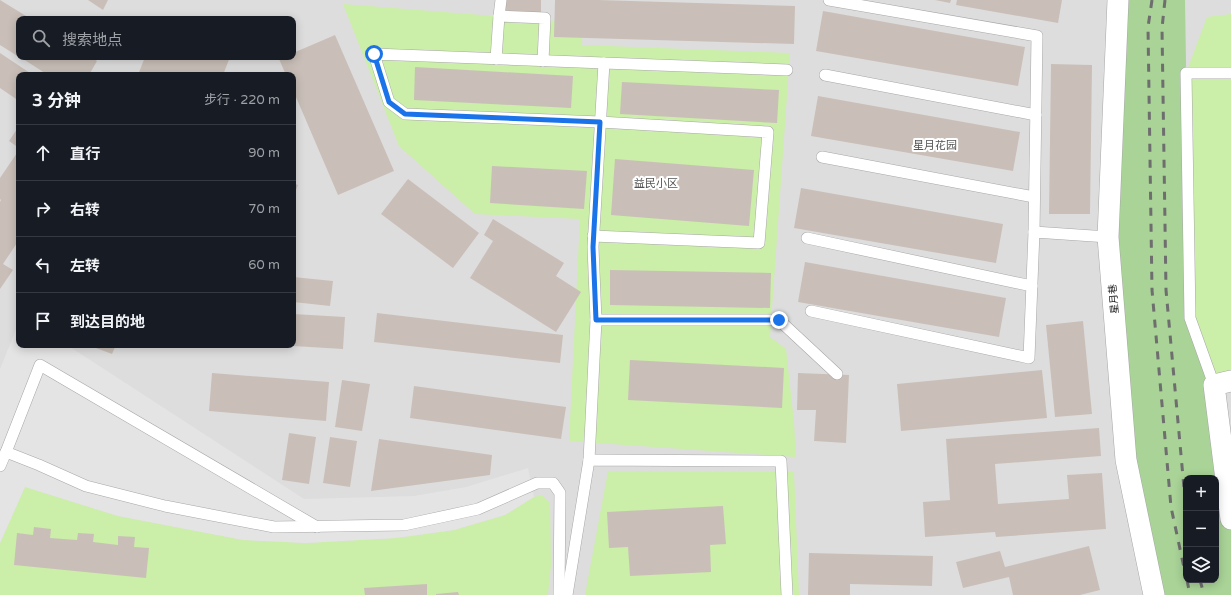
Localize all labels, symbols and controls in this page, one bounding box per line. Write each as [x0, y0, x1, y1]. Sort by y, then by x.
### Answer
search box [16, 16, 296, 60]
icon: search [30, 27, 52, 49]
text: 搜索地点 [62, 31, 122, 49]
route start [365, 45, 383, 63]
text: 3 分钟 [32, 90, 81, 111]
text: 步行 · 220 m [204, 92, 280, 108]
district label: 星月花园 [913, 139, 957, 152]
icon: ahead [32, 142, 54, 164]
text: 直行 [70, 145, 100, 163]
text: 90 m [248, 145, 280, 161]
district label: 益民小区 [634, 177, 678, 190]
icon: right [32, 198, 54, 220]
text: 右转 [70, 201, 100, 219]
text: 70 m [248, 201, 280, 217]
icon: left [32, 254, 54, 276]
text: 左转 [70, 257, 100, 275]
text: 60 m [248, 257, 280, 273]
street label: 星月巷 [1107, 283, 1121, 314]
icon: arrive [32, 310, 54, 332]
route end [770, 311, 788, 329]
text: 到达目的地 [70, 313, 145, 331]
map controls [1183, 475, 1219, 583]
button: + [1183, 475, 1219, 511]
button: − [1183, 511, 1219, 547]
button: layers [1183, 547, 1219, 583]

